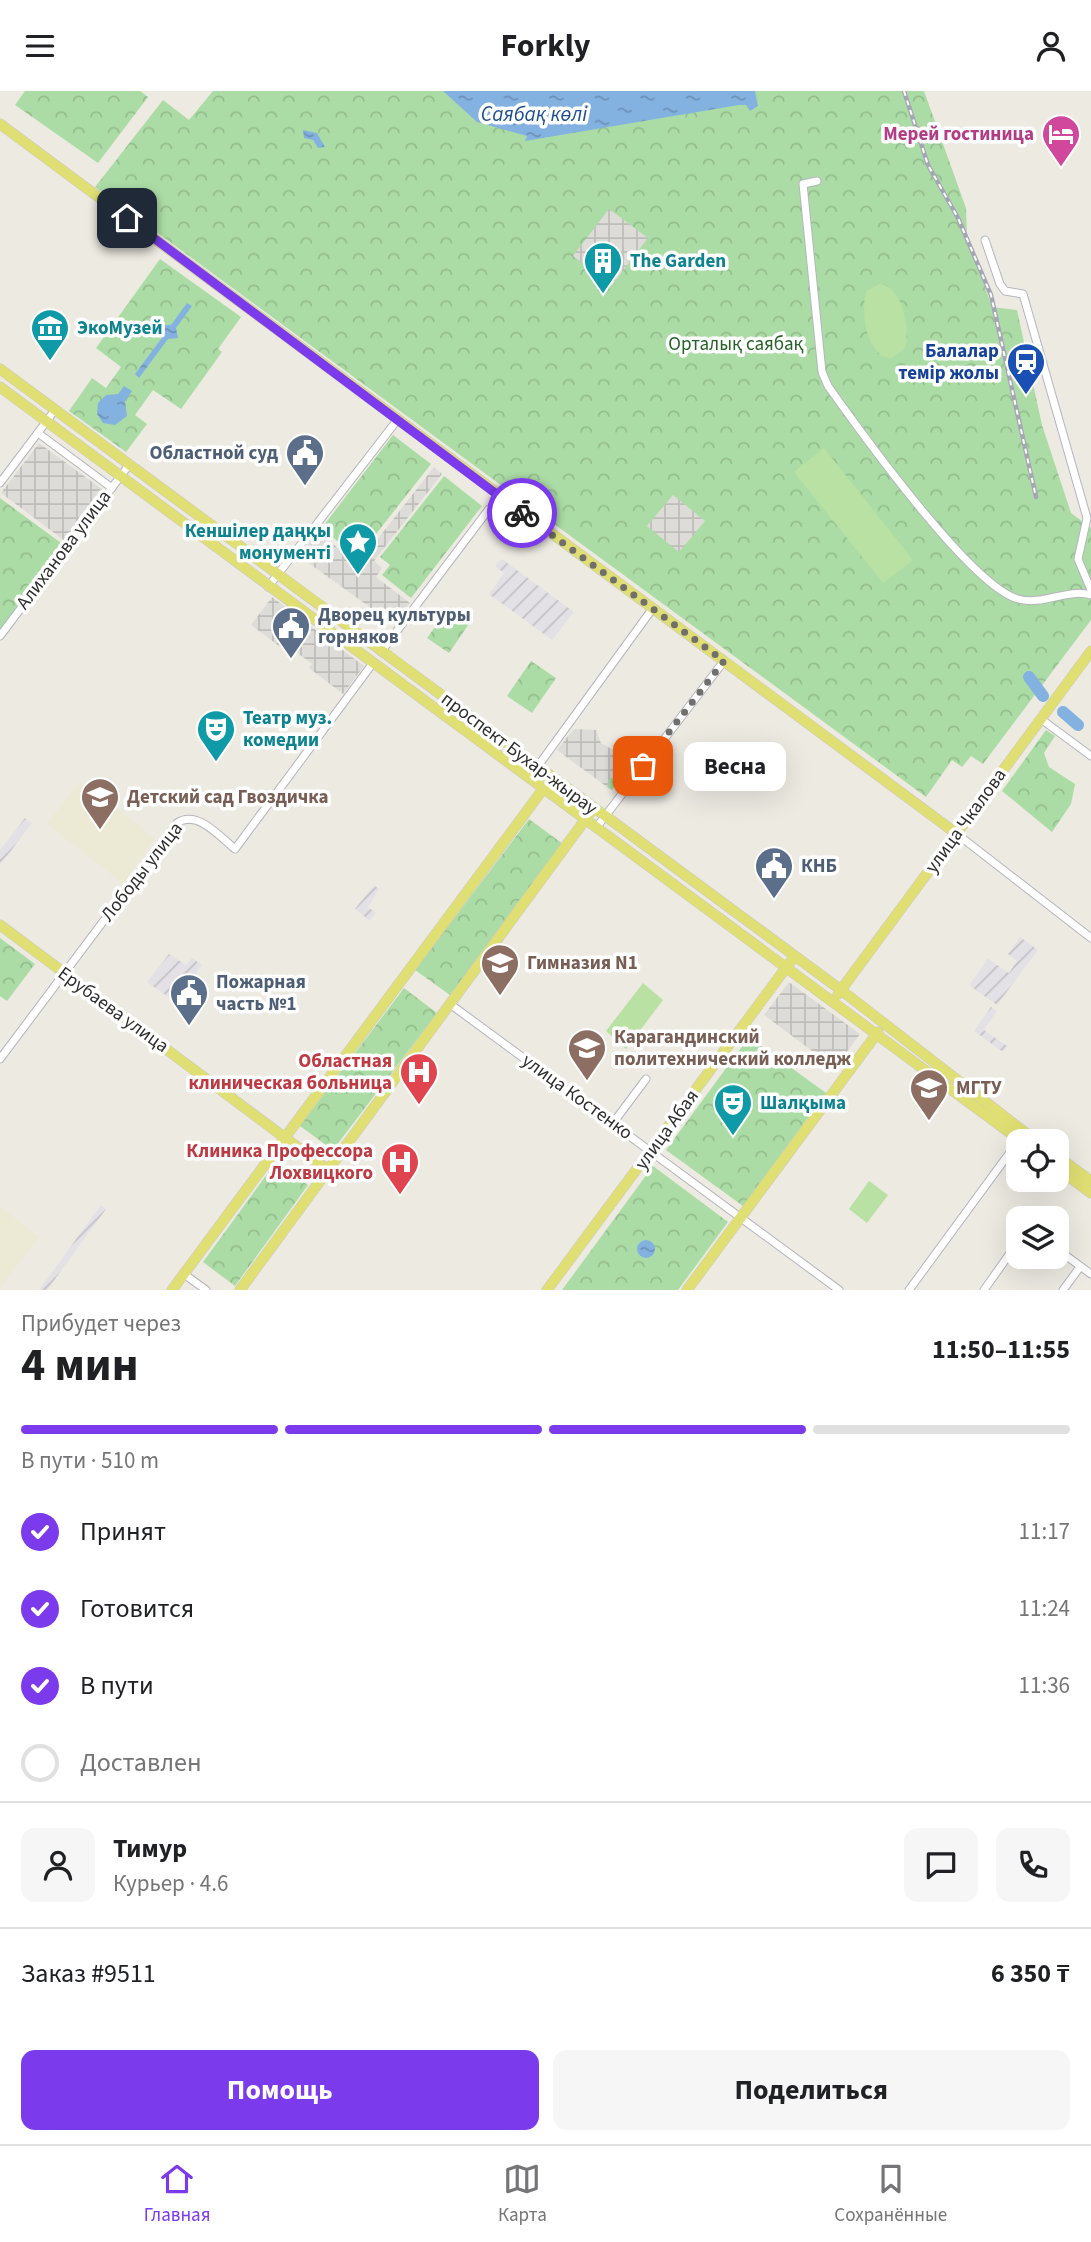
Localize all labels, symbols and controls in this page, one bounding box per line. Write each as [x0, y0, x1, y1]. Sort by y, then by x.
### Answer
text: Forkly [500, 23, 591, 69]
icon: menu [21, 27, 59, 65]
icon: person [1032, 27, 1070, 65]
water label: Саябақ көлі [481, 99, 588, 129]
hotel icon: Мерей гостиница [1040, 113, 1082, 168]
place label: Мерей гостиница [883, 121, 1034, 148]
pin [97, 188, 157, 248]
icon: home [108, 199, 146, 237]
building icon: The Garden [582, 240, 624, 295]
place label: The Garden [630, 248, 726, 275]
museum icon: ЭкоМузей [29, 307, 71, 362]
place label: ЭкоМузей [77, 315, 163, 342]
park label: Орталық саябақ [668, 331, 804, 358]
place label: Балалар темір жолы [898, 338, 999, 387]
station icon: Балалар темір жолы [1005, 341, 1047, 396]
public building icon: Областной суд [284, 432, 326, 487]
place label: Областной суд [150, 440, 278, 467]
courier [487, 478, 557, 548]
street label: Алиханова улица [10, 485, 118, 615]
icon: bike [503, 494, 541, 532]
place label: Кеншілер даңқы монументі [185, 518, 331, 567]
place icon: Кеншілер даңқы монументі [337, 521, 379, 576]
place label: Дворец культуры горняков [318, 602, 471, 651]
public building icon: Дворец культуры горняков [270, 605, 312, 660]
street label: проспект Бухар-жырау [435, 686, 603, 822]
place label: Театр муз. комедии [243, 705, 332, 754]
theatre icon: Театр муз. комедии [195, 708, 237, 763]
pin [613, 736, 673, 796]
callout: Весна [685, 741, 786, 791]
icon: bag [624, 747, 662, 785]
text: Весна [704, 750, 766, 783]
street label: улица Чкалова [919, 763, 1013, 879]
school or university icon: Детский сад Гвоздичка [79, 776, 121, 831]
place label: Детский сад Гвоздичка [127, 784, 329, 811]
street label: Лободы улица [95, 817, 189, 927]
public building icon: КНБ [753, 845, 795, 900]
place label: КНБ [801, 853, 837, 880]
school or university icon: Гимназия N1 [479, 942, 521, 997]
place label: Гимназия N1 [527, 950, 638, 977]
street label: Ерубаева улица [52, 960, 174, 1060]
place label: Пожарная часть №1 [216, 969, 306, 1018]
public building icon: Пожарная часть №1 [168, 972, 210, 1027]
place label: Карагандинский политехнический колледж [614, 1024, 852, 1073]
school or university icon: Карагандинский политехнический колледж [566, 1027, 608, 1082]
place label: Областная клиническая больница [188, 1048, 392, 1097]
street label: улица Костенко [516, 1048, 638, 1146]
hospital icon: Областная клиническая больница [398, 1051, 440, 1106]
school or university icon: МГТУ [908, 1067, 950, 1122]
place label: МГТУ [956, 1075, 1002, 1102]
theatre icon: Шалқыма [712, 1082, 754, 1137]
street label: улица Абая [629, 1084, 705, 1176]
place label: Шалқыма [760, 1090, 846, 1117]
map controls [1006, 1129, 1069, 1269]
button: locate [1006, 1129, 1069, 1192]
place label: Клиника Профессора Лохвицкого [186, 1138, 373, 1187]
hospital icon: Клиника Профессора Лохвицкого [379, 1141, 421, 1196]
button: layers [1006, 1206, 1069, 1269]
text: Прибудет через [21, 1307, 181, 1340]
text: 11:50–11:55 [932, 1331, 1070, 1368]
text: 4 мин [21, 1333, 138, 1398]
text: В пути · 510 m [21, 1444, 159, 1477]
icon: check [21, 1513, 59, 1551]
text: Принят [80, 1513, 166, 1550]
text: 11:17 [1019, 1515, 1070, 1548]
icon: check [21, 1590, 59, 1628]
text: Готовится [80, 1590, 194, 1627]
text: 11:24 [1019, 1592, 1070, 1625]
icon: check [21, 1667, 59, 1705]
text: В пути [80, 1667, 154, 1704]
text: 11:36 [1019, 1669, 1070, 1702]
text: Доставлен [80, 1744, 202, 1781]
button: person [21, 1828, 95, 1902]
button: chat [904, 1828, 978, 1902]
button: phone [996, 1828, 1070, 1902]
text: Тимур [113, 1830, 187, 1867]
text: Курьер · 4.6 [113, 1867, 228, 1900]
text: Заказ #9511 [21, 1955, 156, 1992]
text: 6 350 ₸ [991, 1955, 1070, 1992]
button: Помощь [21, 2050, 539, 2130]
button: Поделиться [553, 2050, 1070, 2130]
tab: Главная [144, 2160, 210, 2229]
tab: Карта [498, 2160, 547, 2229]
tab: Сохранённые [834, 2160, 947, 2229]

